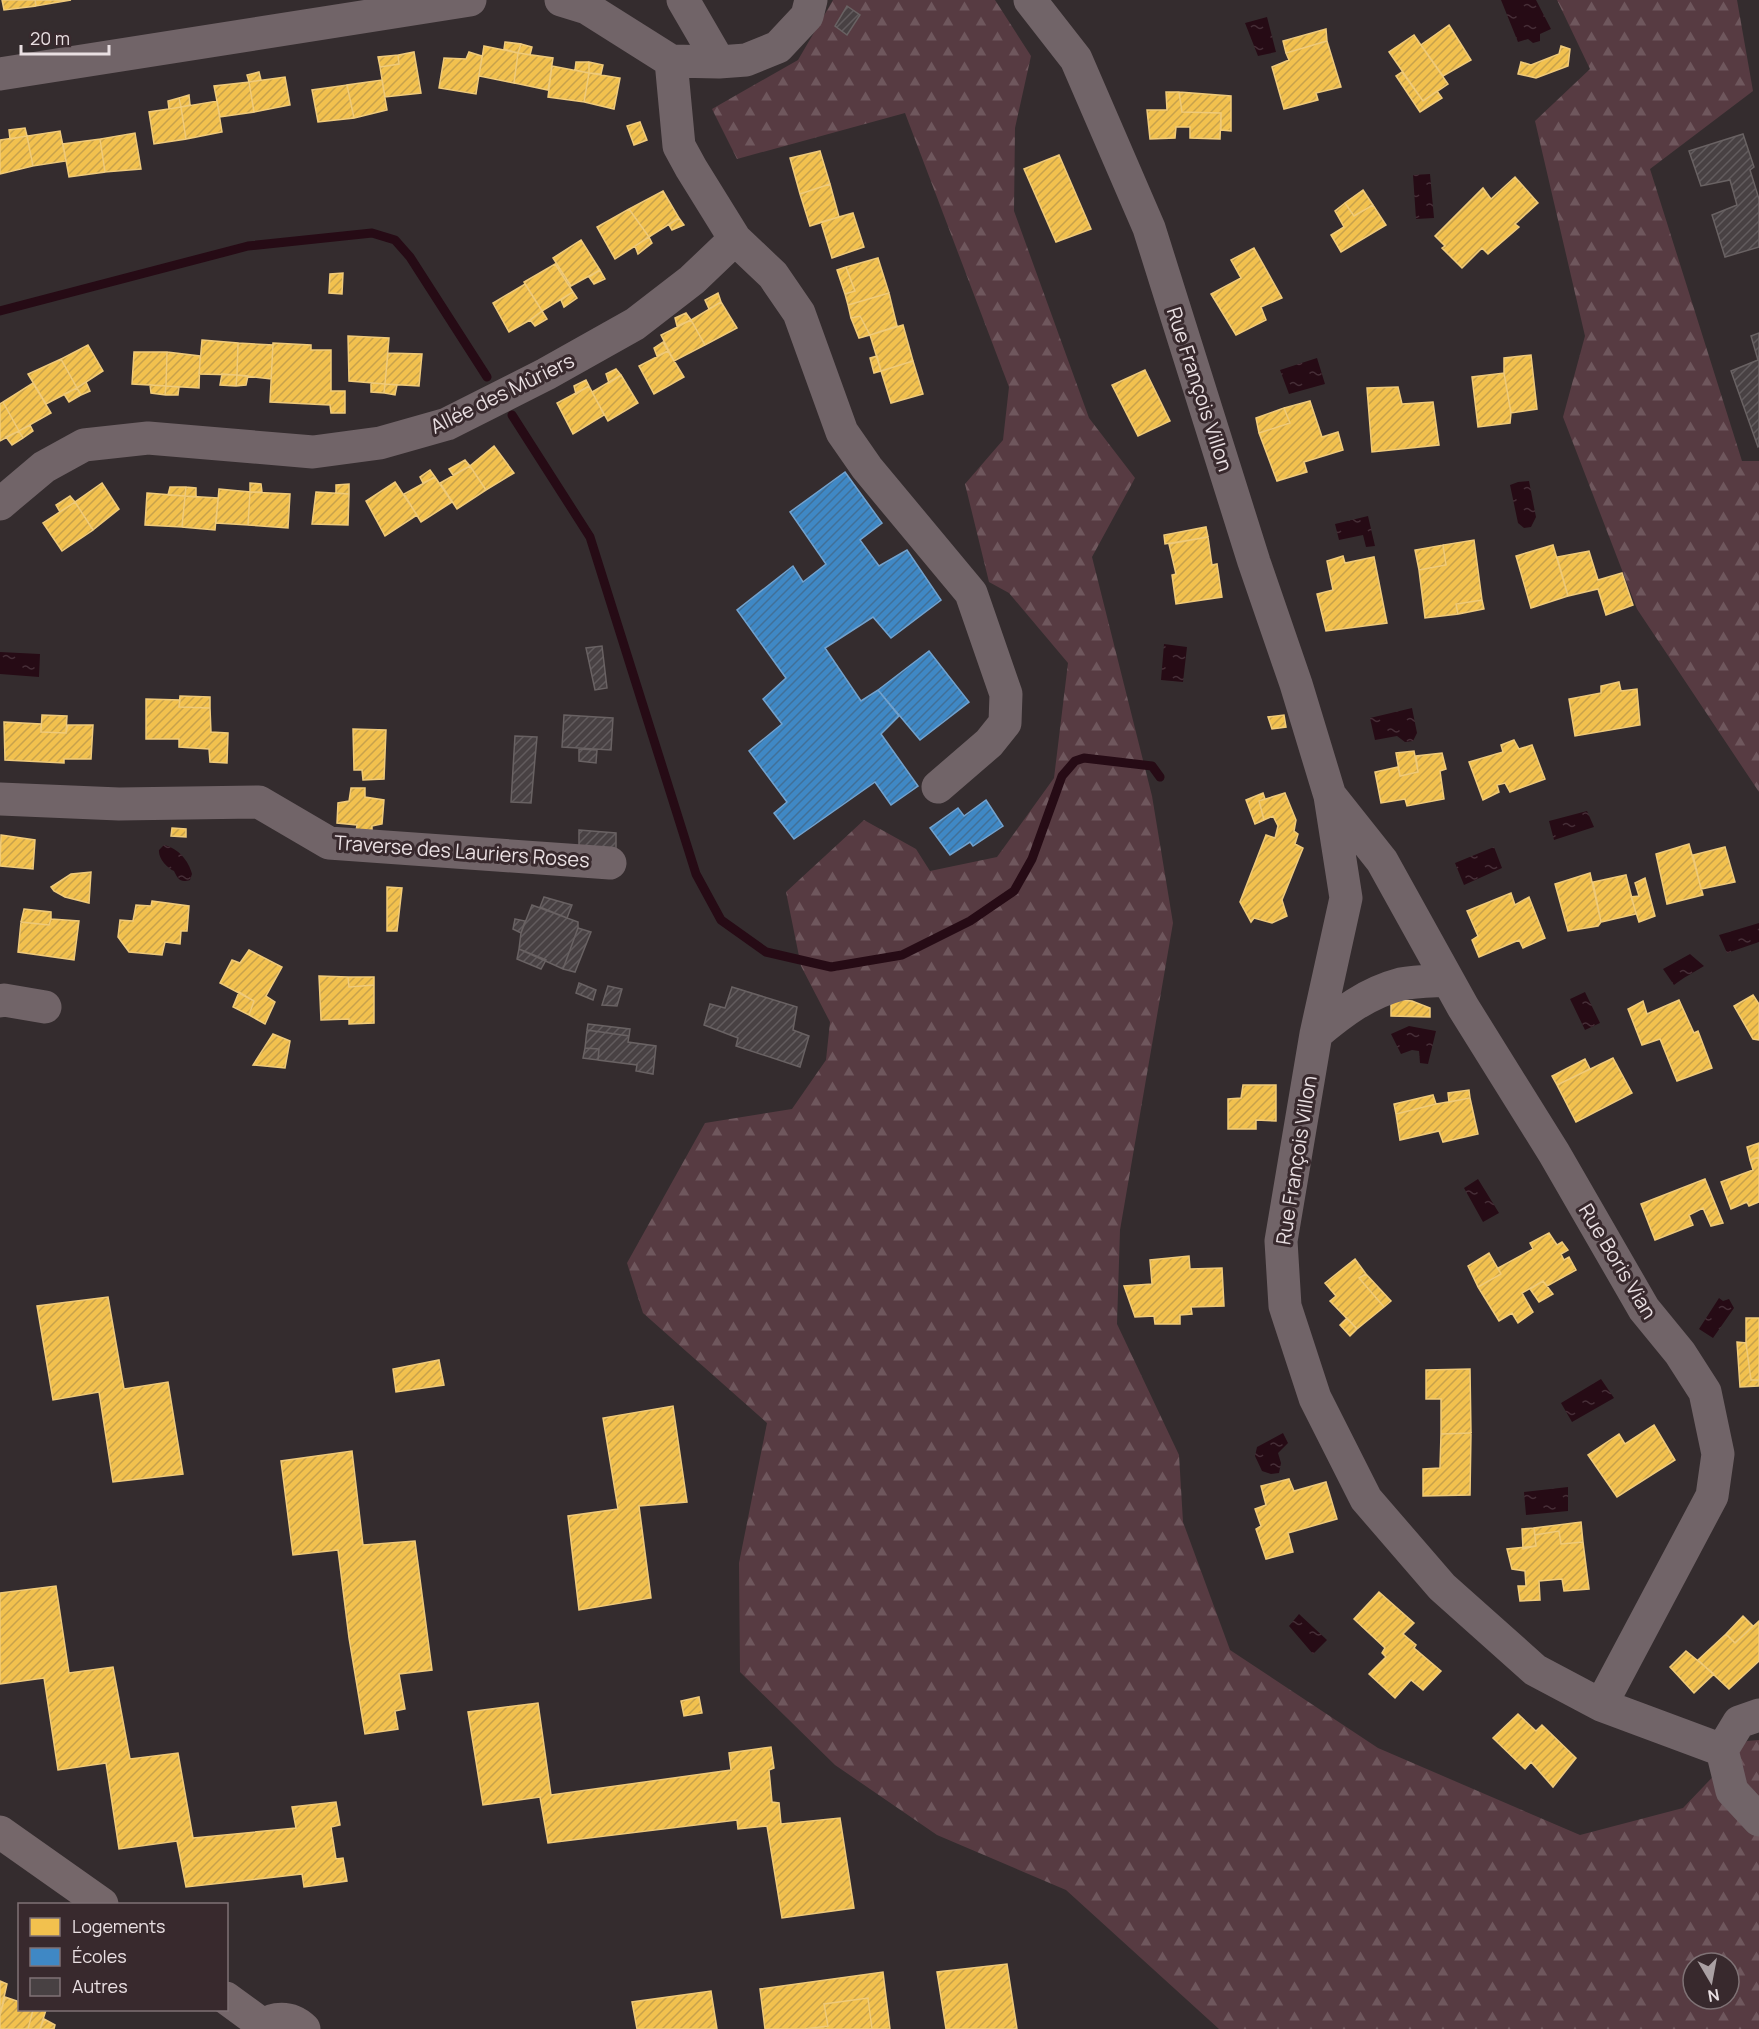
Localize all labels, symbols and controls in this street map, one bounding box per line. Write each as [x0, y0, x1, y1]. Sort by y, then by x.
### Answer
scale bar [21, 18, 110, 56]
text: 20 m [30, 26, 70, 50]
street label: Rue François Villon [1161, 303, 1239, 475]
street label: Allée des Mûriers [426, 346, 578, 440]
street label: Traverse des Lauriers Roses [333, 829, 591, 873]
street label: Rue François Villon [1269, 1073, 1323, 1247]
street label: Rue Boris Vian [1573, 1198, 1663, 1324]
legend [18, 1903, 228, 2011]
text: Logements [72, 1914, 166, 1938]
text: Écoles [72, 1944, 127, 1968]
north arrow [1681, 1951, 1741, 2011]
text: Autres [72, 1974, 128, 1998]
text: N [1706, 1984, 1721, 2008]

